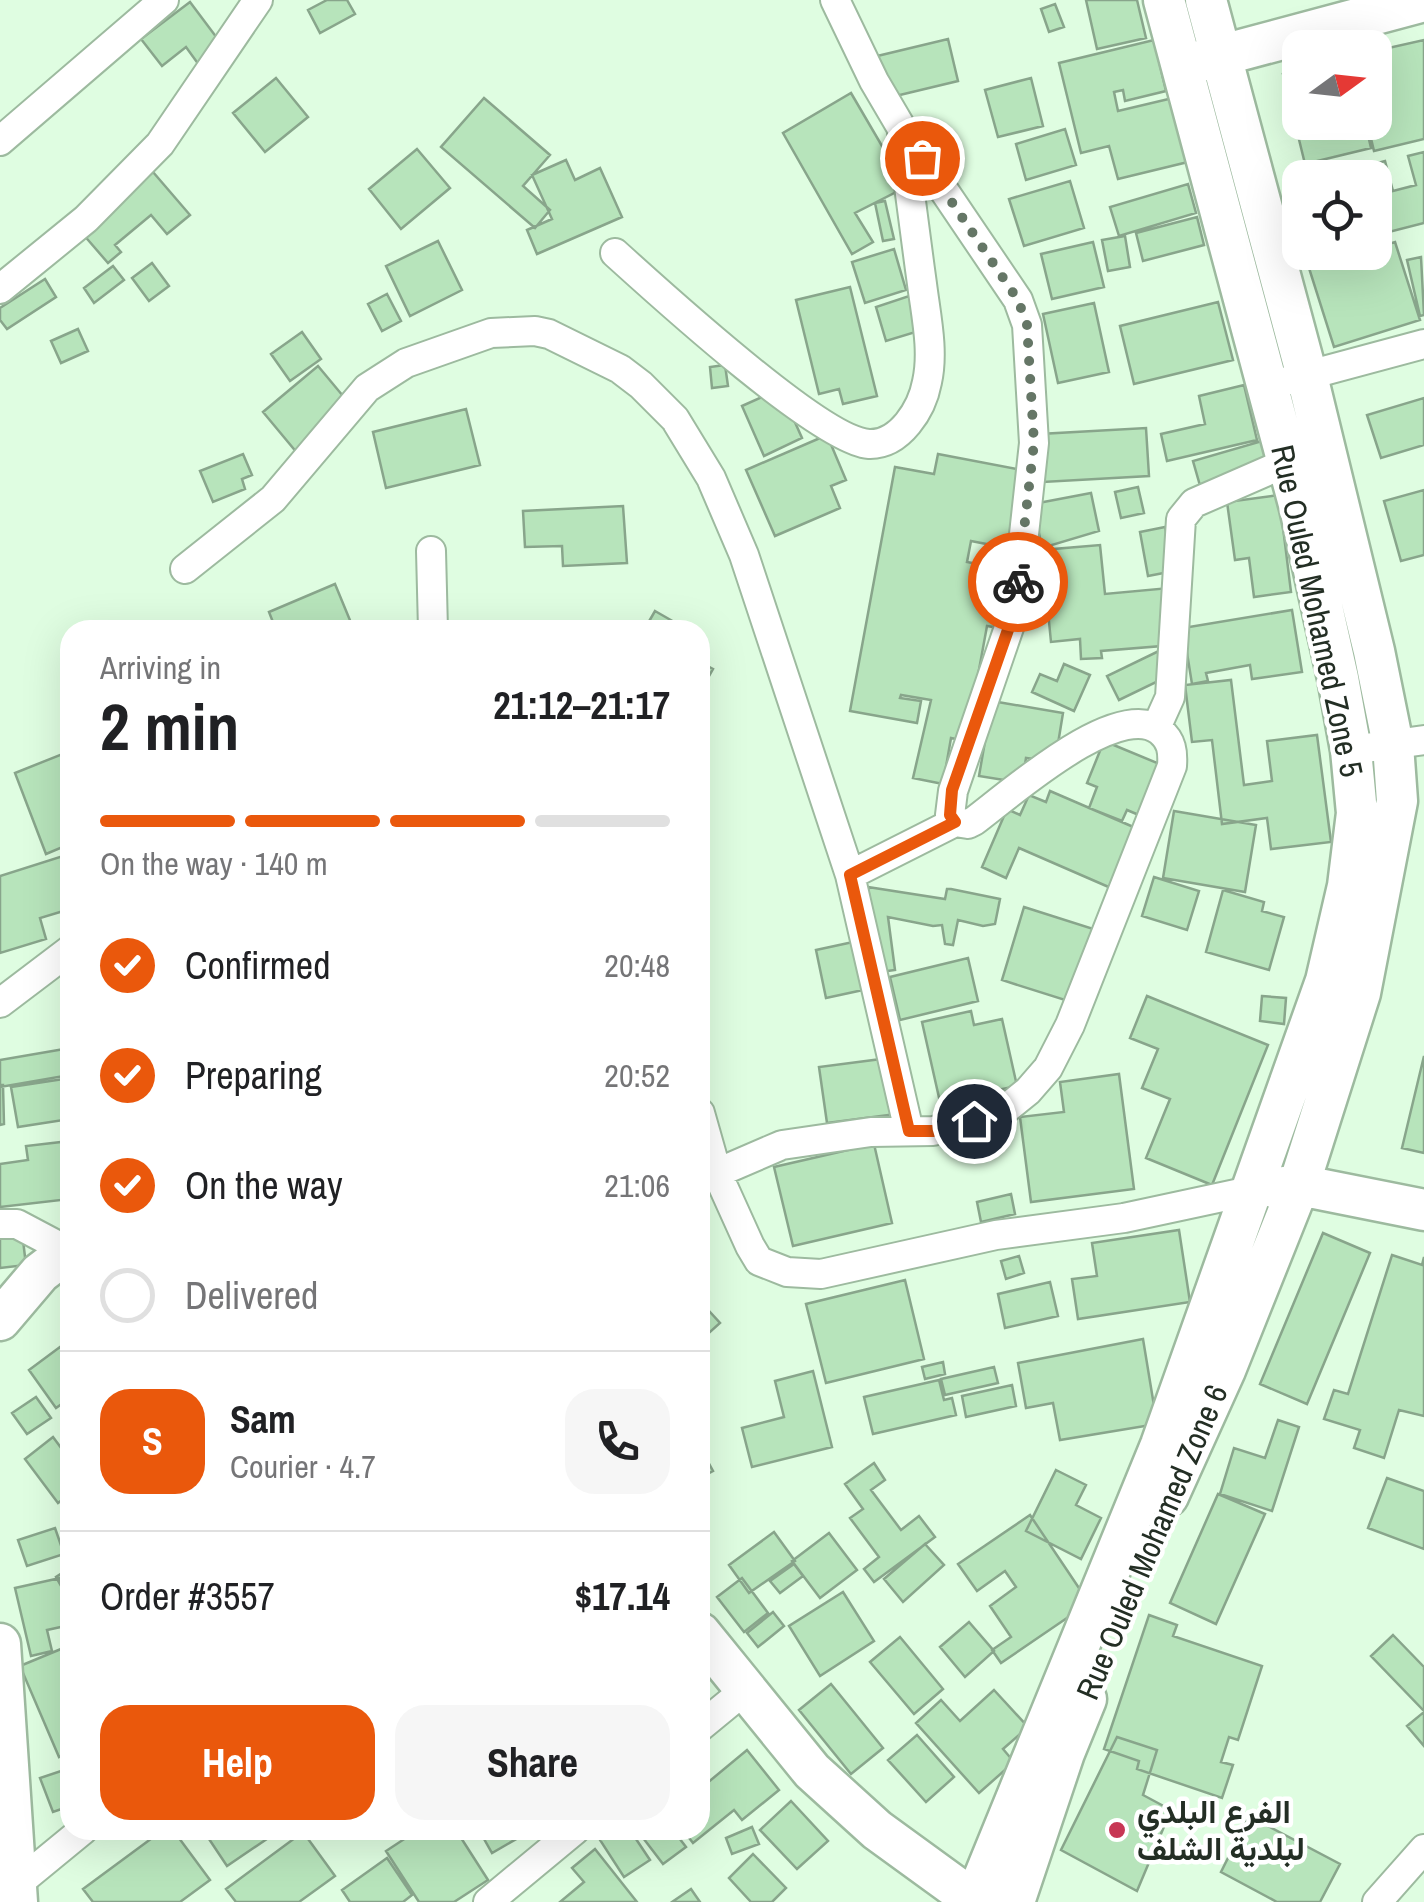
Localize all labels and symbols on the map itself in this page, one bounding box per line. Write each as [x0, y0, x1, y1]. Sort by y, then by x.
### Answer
north arrow [1282, 30, 1392, 140]
pin [880, 116, 965, 201]
street label: Rue Ouled Mohamed Zone 5 [1261, 441, 1374, 781]
courier [968, 532, 1068, 632]
pin [932, 1079, 1017, 1164]
street label: Rue Ouled Mohamed Zone 6 [1066, 1378, 1237, 1706]
place label: الفرع البلدي لبلدية الشلف [1137, 1790, 1305, 1870]
marker: الفرع البلدي لبلدية الشلف [1106, 1819, 1128, 1841]

